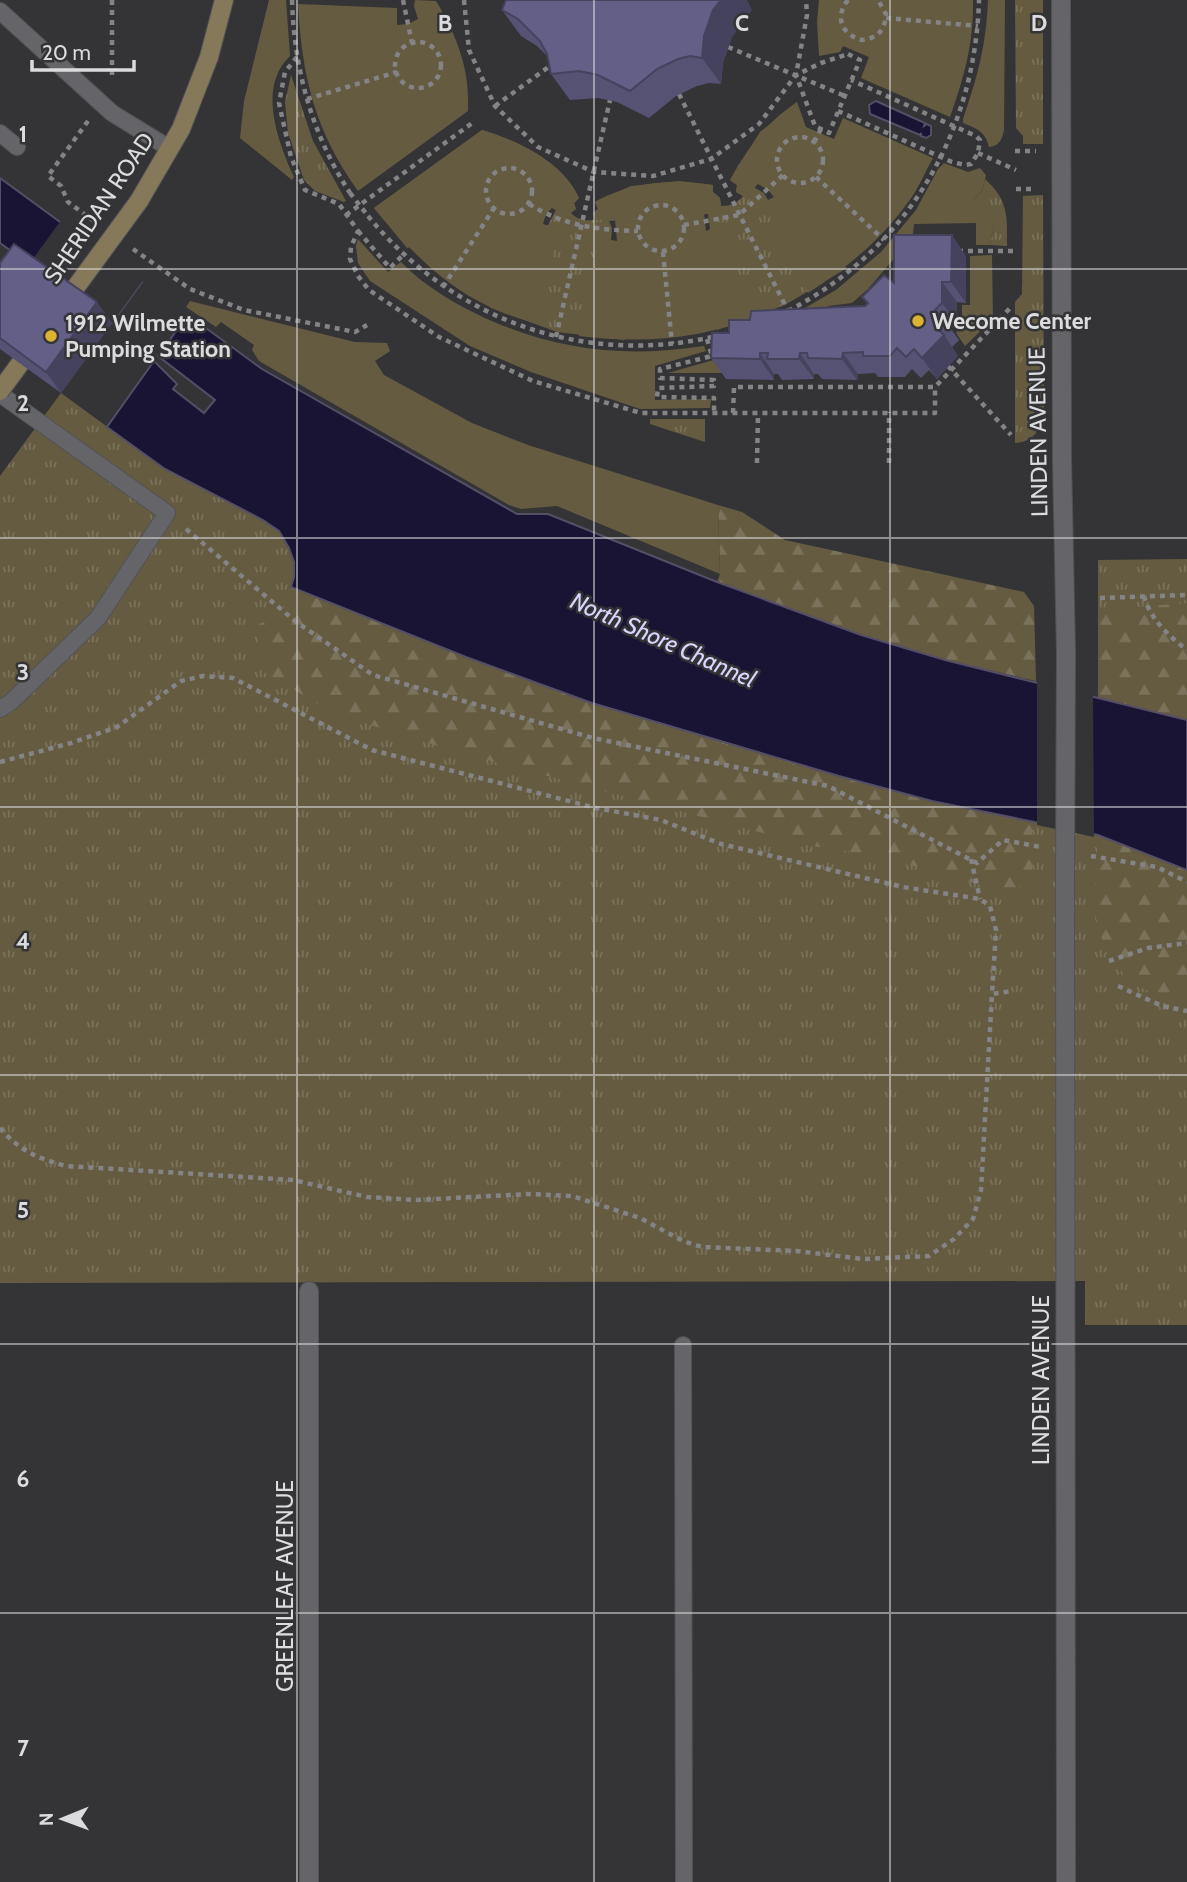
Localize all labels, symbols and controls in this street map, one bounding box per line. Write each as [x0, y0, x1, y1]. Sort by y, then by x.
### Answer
text: B [438, 9, 452, 37]
text: C [735, 9, 749, 37]
text: D [1031, 9, 1047, 37]
scale bar [32, 28, 133, 72]
text: 20 m [42, 40, 91, 65]
text: 1 [19, 120, 27, 148]
street label: SHERIDAN ROAD [38, 127, 160, 289]
place label: Wecome Center [932, 307, 1092, 335]
place label: 1912 Wilmette Pumping Station [65, 309, 231, 363]
marker: Wecome Center [910, 313, 926, 329]
marker: 1912 Wilmette Pumping Station [43, 328, 59, 344]
street label: LINDEN AVENUE [1023, 347, 1053, 517]
text: 2 [17, 389, 29, 417]
water label: North Shore Channel [566, 586, 761, 694]
text: 3 [17, 658, 29, 686]
text: 4 [16, 927, 30, 955]
text: 5 [17, 1196, 29, 1224]
street label: LINDEN AVENUE [1027, 1295, 1055, 1465]
text: 6 [17, 1465, 29, 1493]
street label: GREENLEAF AVENUE [271, 1480, 299, 1692]
text: 7 [17, 1734, 29, 1762]
north arrow [28, 1784, 98, 1854]
text: N [35, 1812, 58, 1826]

